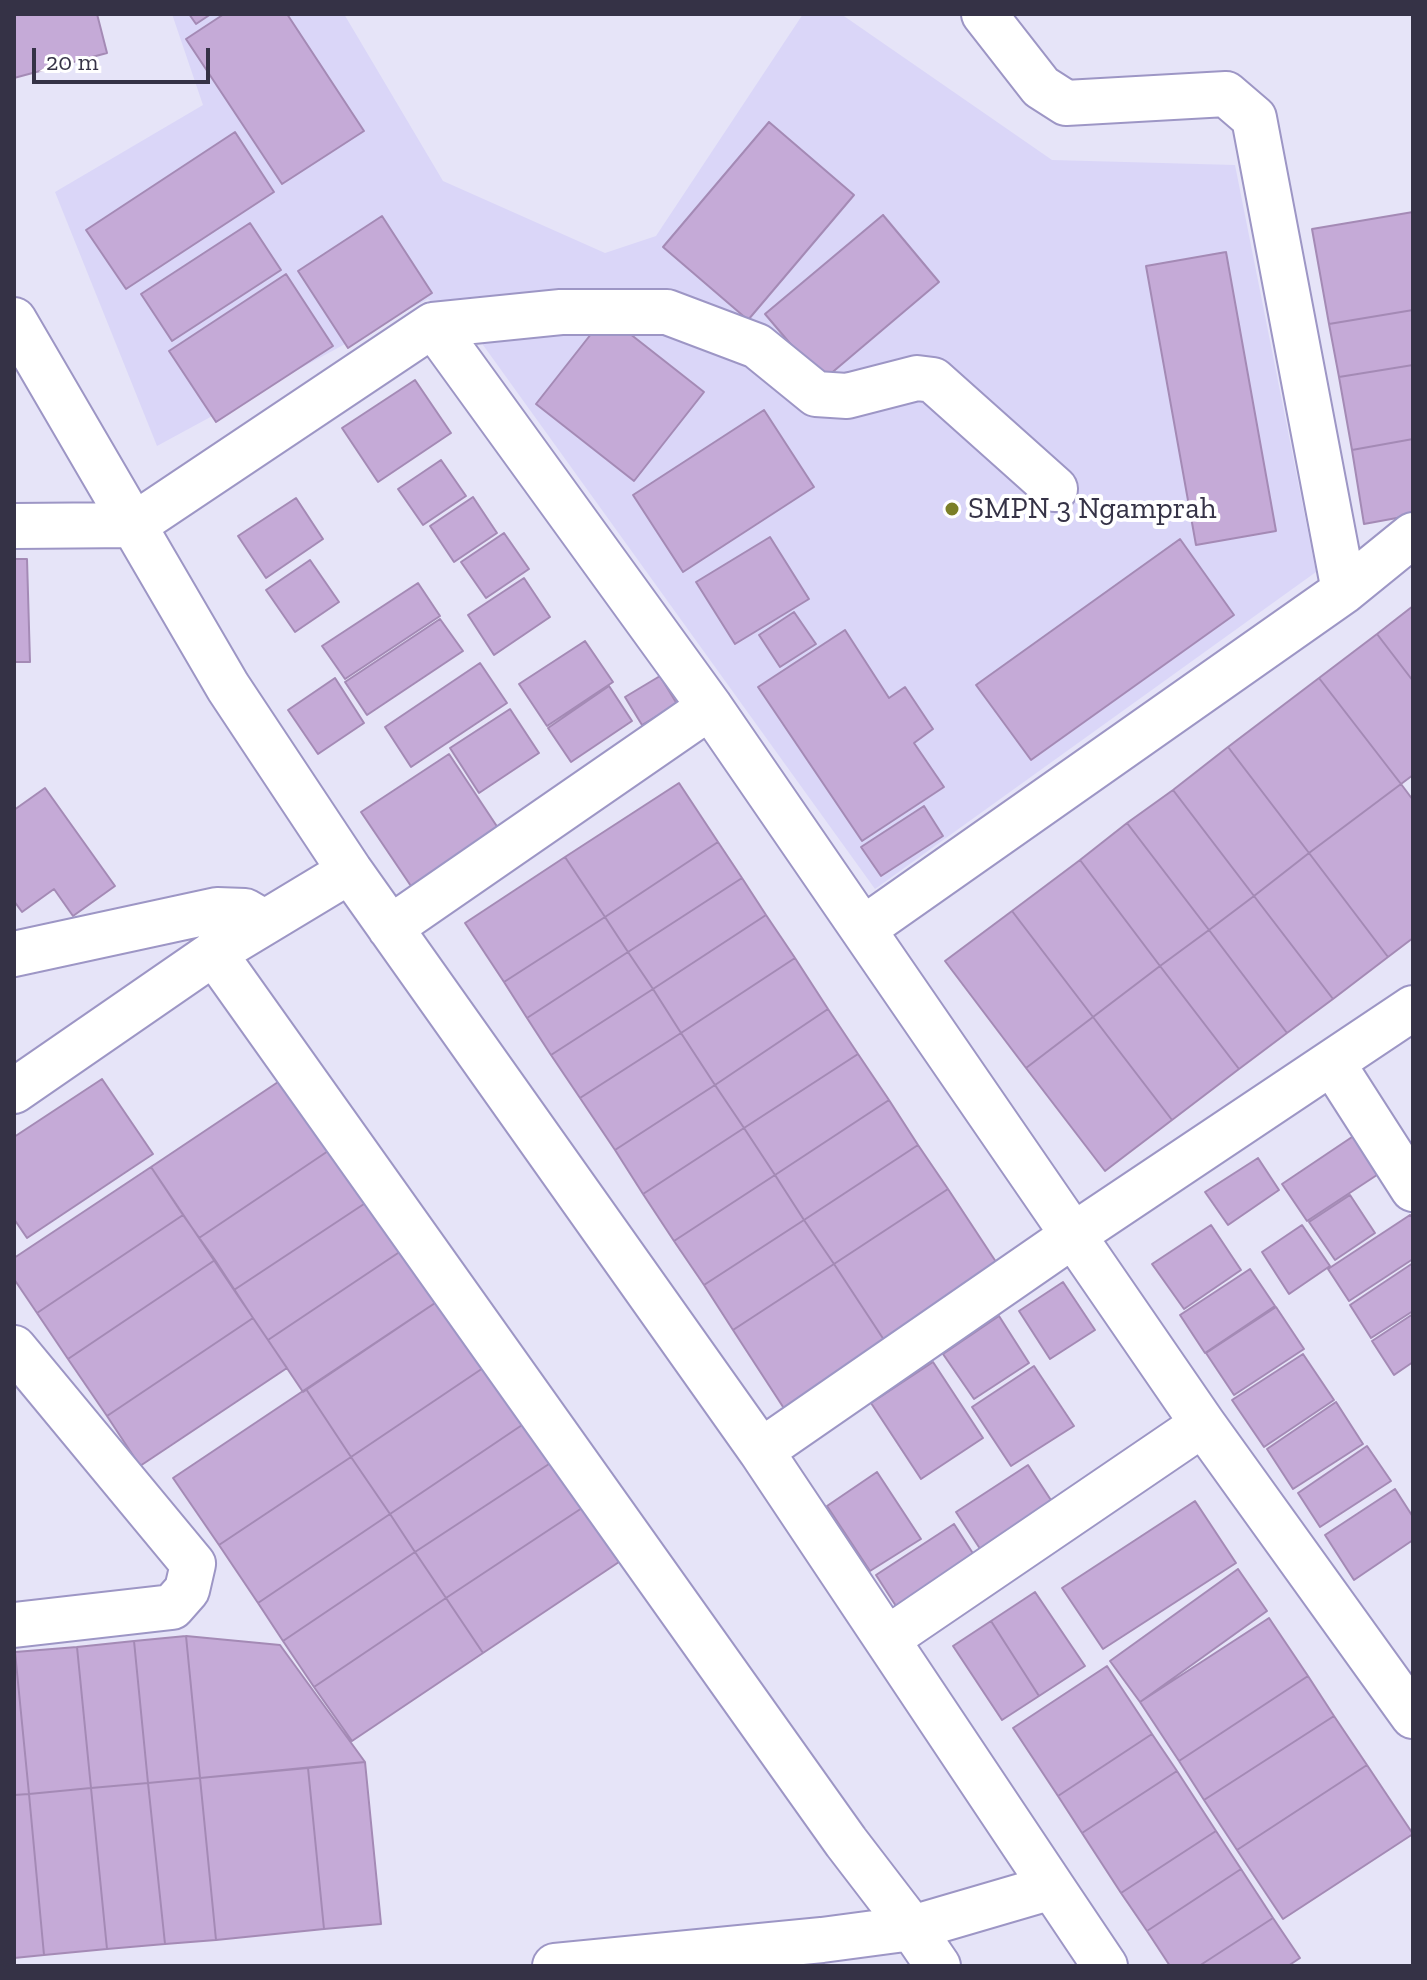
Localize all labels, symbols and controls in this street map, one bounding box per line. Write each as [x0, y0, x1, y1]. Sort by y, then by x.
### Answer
scale bar [36, 32, 214, 82]
text: 20 m [46, 47, 98, 76]
place label: SMPN 3 Ngamprah [968, 491, 1217, 527]
marker: SMPN 3 Ngamprah [943, 500, 961, 518]

